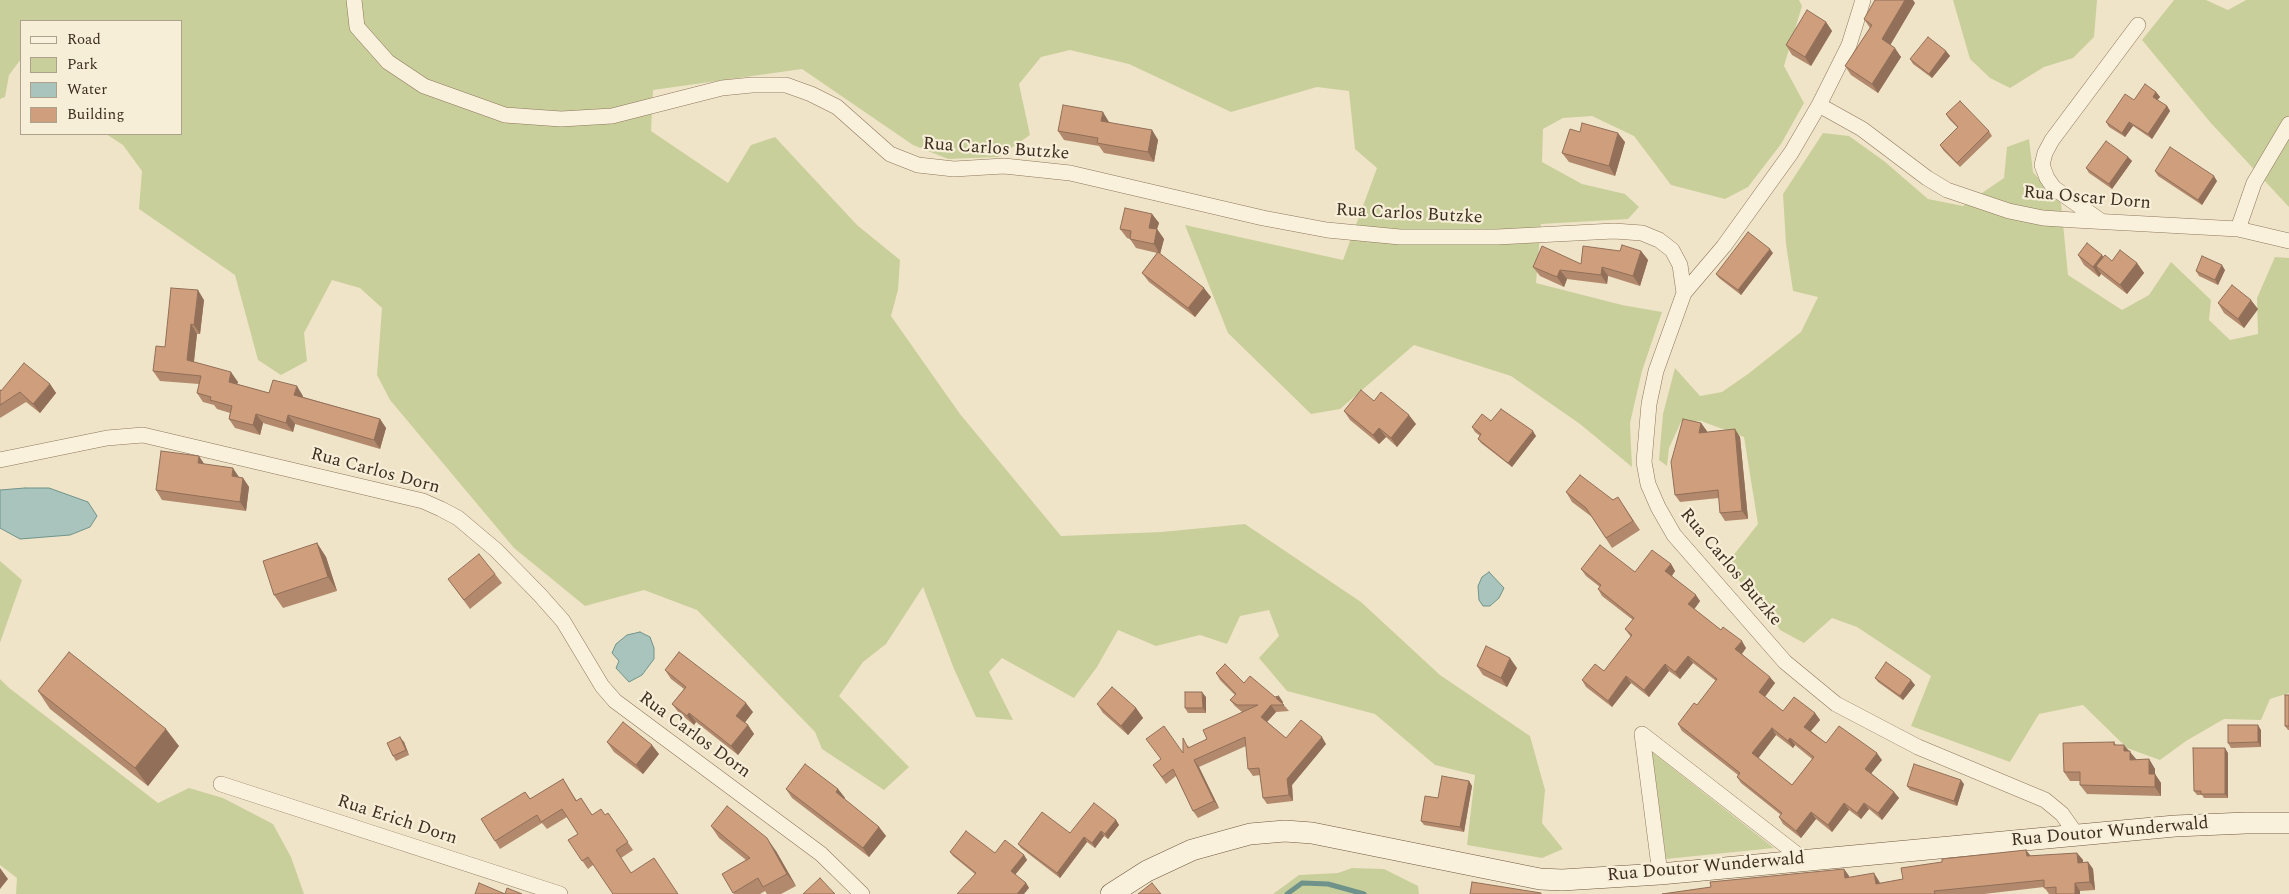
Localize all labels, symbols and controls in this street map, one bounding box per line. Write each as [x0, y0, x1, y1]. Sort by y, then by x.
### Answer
legend [20, 20, 182, 135]
text: Road [67, 28, 101, 51]
text: Park [67, 53, 98, 76]
text: Water [67, 78, 107, 101]
text: Building [67, 103, 124, 126]
street label: Rua Carlos Butzke [922, 134, 1070, 166]
street label: Rua Oscar Dorn [2022, 183, 2152, 215]
street label: Rua Carlos Butzke [1335, 200, 1483, 230]
street label: Rua Carlos Dorn [308, 444, 442, 500]
street label: Rua Carlos Butzke [1675, 505, 1785, 631]
street label: Rua Carlos Dorn [634, 688, 754, 784]
street label: Rua Erich Dorn [334, 791, 460, 851]
street label: Rua Doutor Wunderwald [2010, 814, 2210, 852]
street label: Rua Doutor Wunderwald [1606, 849, 1806, 887]

